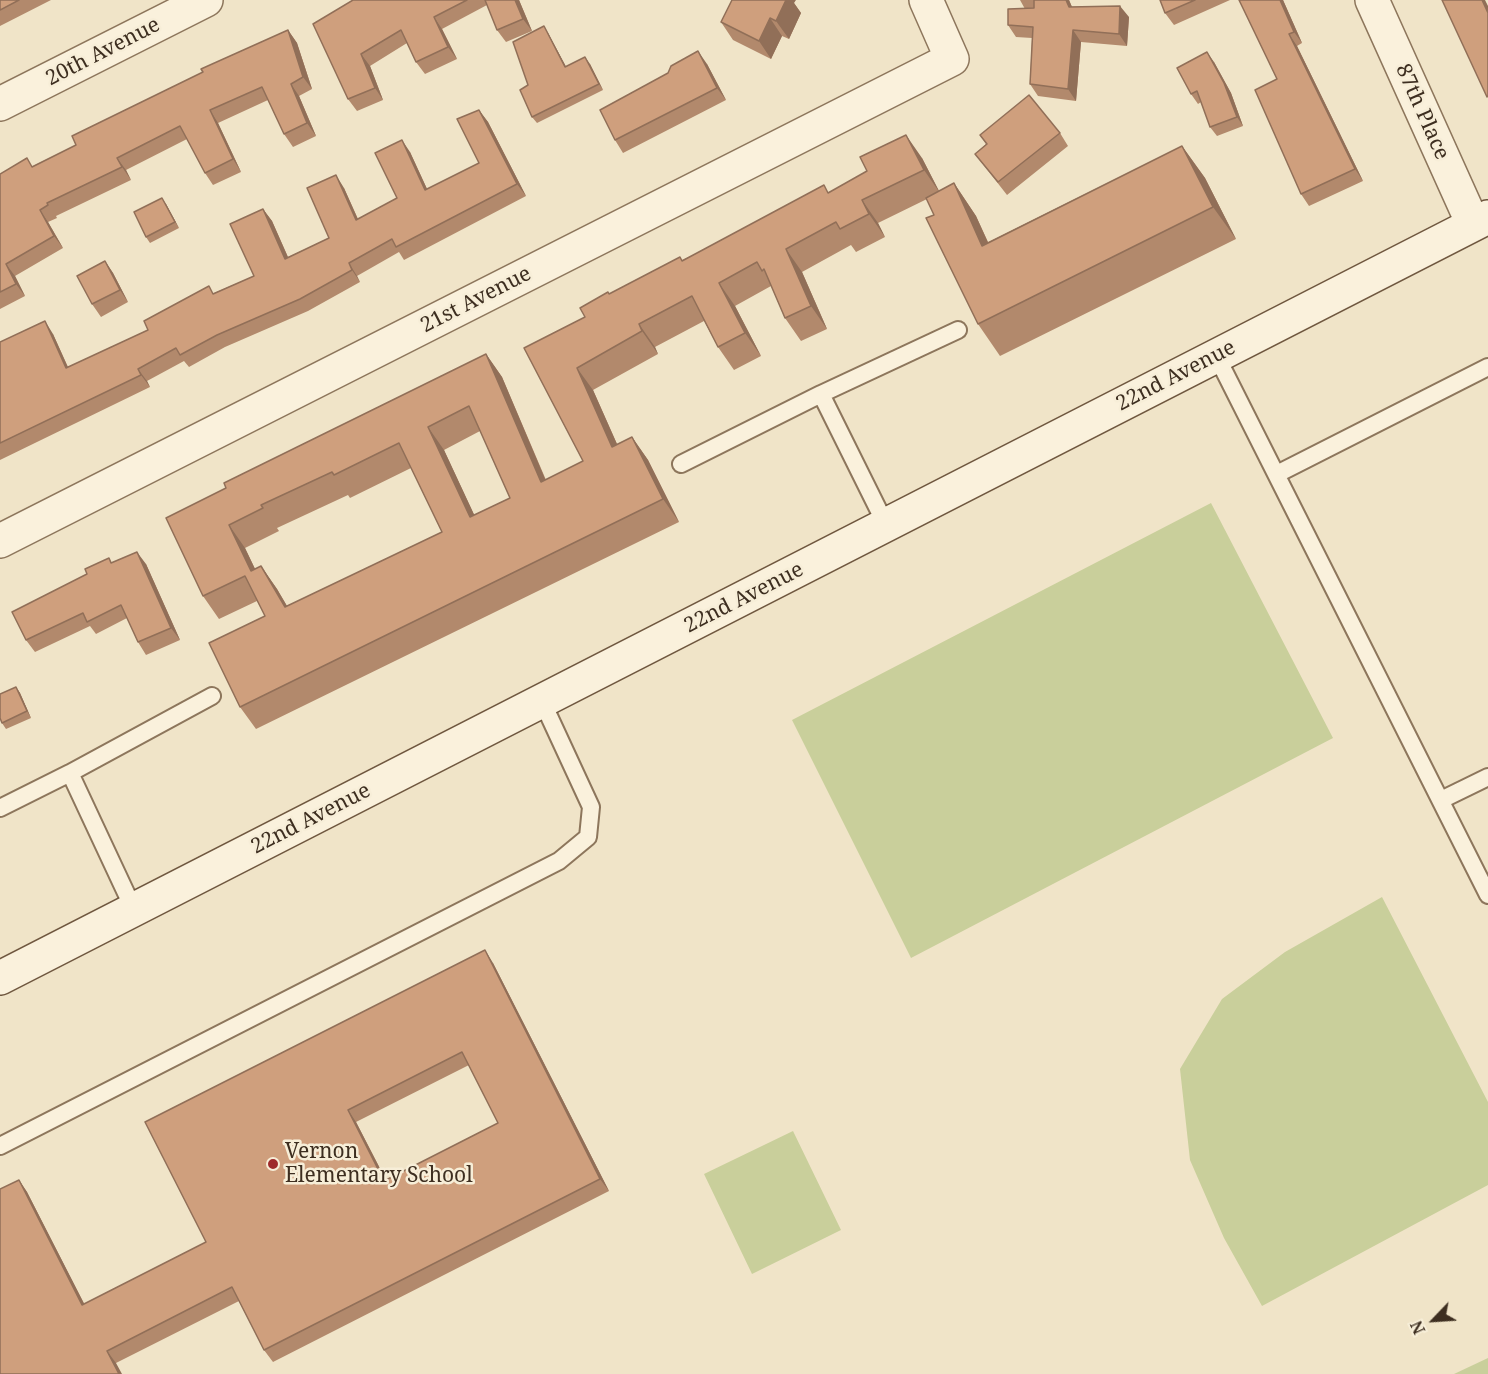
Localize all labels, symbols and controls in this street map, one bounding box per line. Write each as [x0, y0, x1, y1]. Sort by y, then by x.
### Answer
street label: 20th Avenue [42, 12, 164, 92]
street label: 87th Place [1390, 60, 1454, 164]
street label: 21st Avenue [416, 261, 536, 339]
street label: 22nd Avenue [1112, 335, 1240, 417]
street label: 22nd Avenue [680, 557, 808, 639]
street label: 22nd Avenue [247, 778, 375, 860]
place label: Vernon Elementary School [285, 1139, 473, 1189]
marker: Vernon Elementary School [266, 1157, 280, 1171]
north arrow [1404, 1290, 1464, 1350]
text: N [1405, 1317, 1430, 1338]

